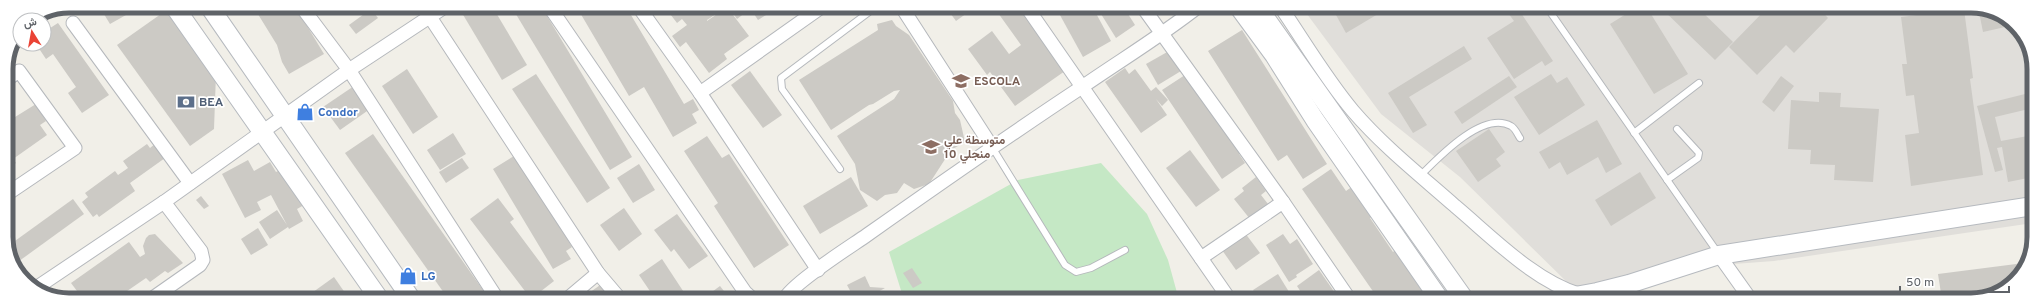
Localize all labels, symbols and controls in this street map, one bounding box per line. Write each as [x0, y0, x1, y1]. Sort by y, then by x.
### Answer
north arrow [12, 12, 52, 52]
text: ش [22, 15, 38, 31]
school or university icon: ESCOLA [951, 71, 971, 91]
place label: ESCOLA [974, 74, 1021, 90]
bank icon: BEA [176, 92, 196, 112]
place label: BEA [199, 95, 224, 111]
shop icon: Condor [295, 102, 315, 122]
place label: Condor [318, 105, 358, 121]
place label: متوسطة علي منجلي 10 [944, 133, 1006, 164]
school or university icon: متوسطة علي منجلي 10 [921, 137, 941, 157]
shop icon: LG [398, 266, 418, 286]
scale bar [1900, 268, 2009, 294]
place label: LG [421, 269, 436, 285]
text: 50 m [1906, 275, 1934, 291]

